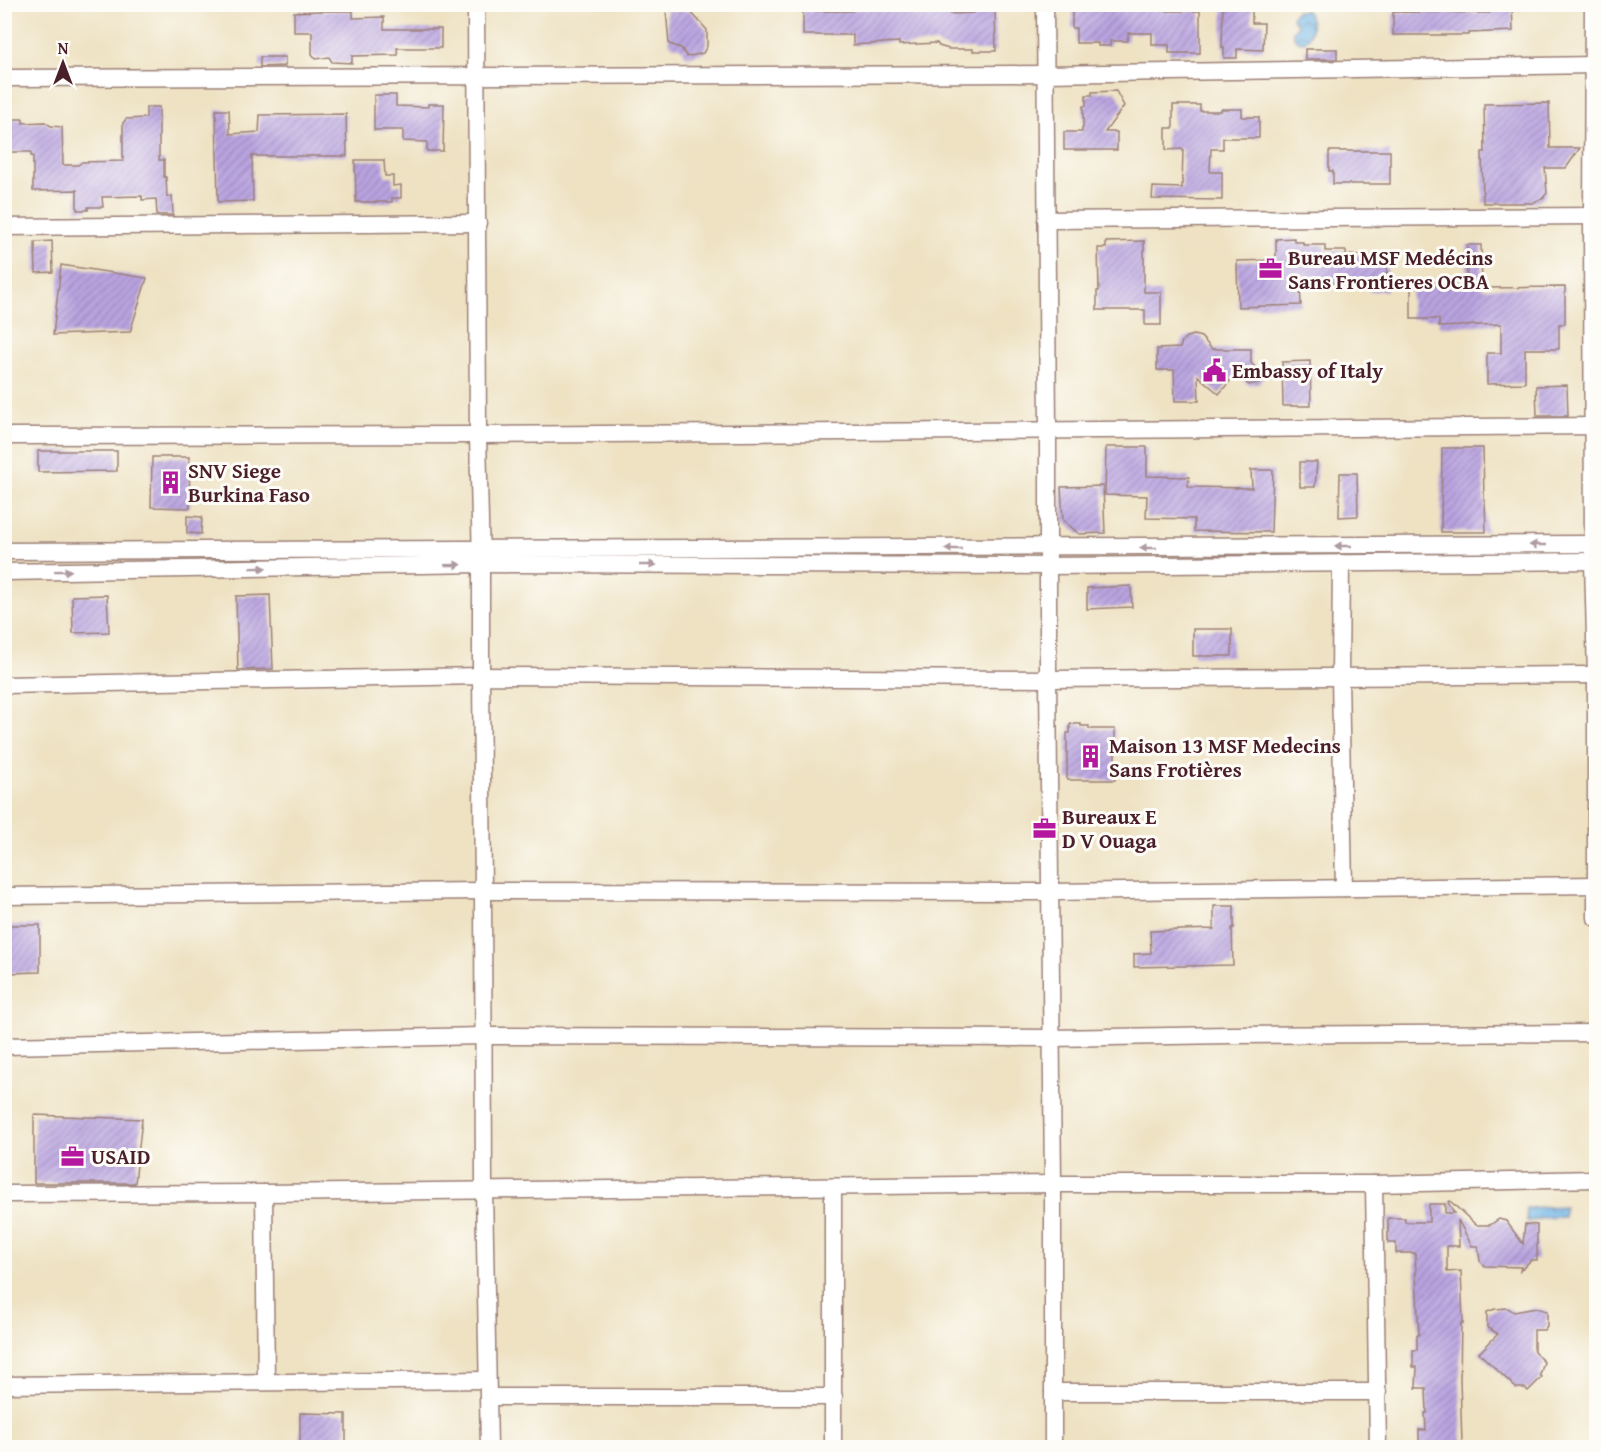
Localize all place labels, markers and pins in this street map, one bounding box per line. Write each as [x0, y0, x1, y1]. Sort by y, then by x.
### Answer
place label: Bureau MSF Medécins Sans Frontieres OCBA [1288, 242, 1493, 297]
office icon: Bureau MSF Medécins Sans Frontieres OCBA [1257, 256, 1283, 282]
place label: Embassy of Italy [1232, 355, 1383, 386]
public building icon: Embassy of Italy [1201, 357, 1227, 383]
place label: SNV Siege Burkina Faso [188, 455, 310, 510]
building icon: SNV Siege Burkina Faso [157, 469, 183, 495]
place label: Maison 13 MSF Medecins Sans Frotières [1109, 730, 1341, 785]
building icon: Maison 13 MSF Medecins Sans Frotières [1078, 744, 1104, 770]
place label: Bureaux E D V Ouaga [1062, 801, 1157, 856]
office icon: Bureaux E D V Ouaga [1031, 815, 1057, 841]
place label: USAID [91, 1141, 150, 1172]
office icon: USAID [60, 1143, 86, 1169]

